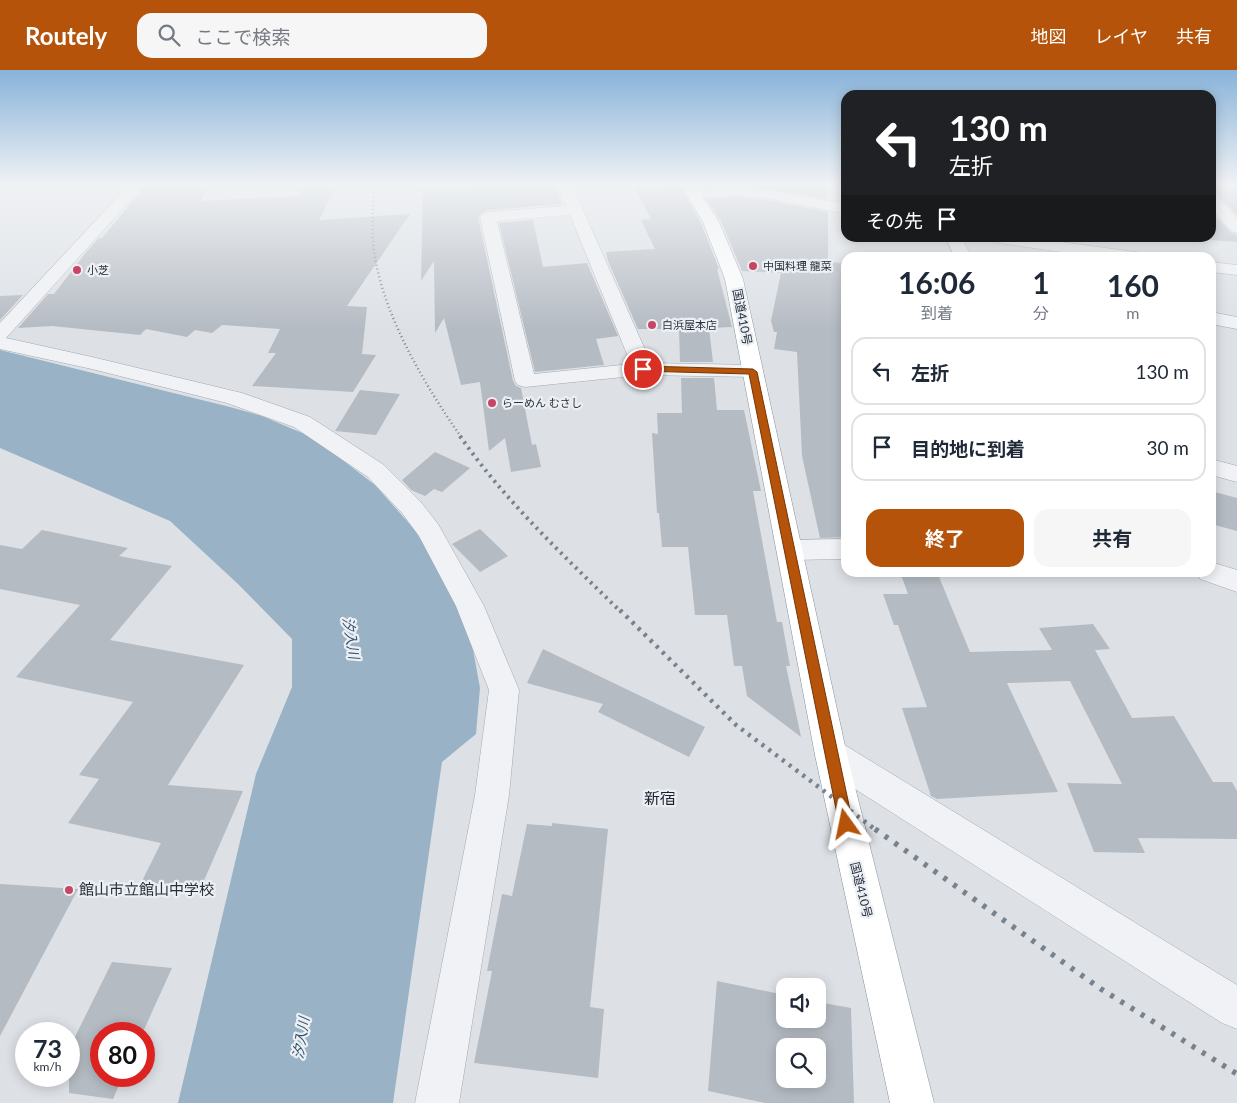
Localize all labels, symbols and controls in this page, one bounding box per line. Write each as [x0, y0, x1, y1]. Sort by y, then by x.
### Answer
search box [137, 13, 487, 58]
text: Routely [25, 21, 107, 50]
icon: search [155, 21, 183, 49]
text: ここで検索 [195, 25, 290, 48]
text: 地図 [1031, 25, 1067, 47]
text: レイヤ [1095, 25, 1148, 47]
text: 共有 [1176, 25, 1212, 47]
text: 130 m [949, 106, 1048, 148]
icon: left [866, 110, 931, 175]
text: 左折 [949, 152, 993, 179]
icon: arrive [933, 205, 961, 233]
text: その先 [866, 209, 923, 232]
place label: 中国料理 龍菜 [763, 259, 832, 272]
marker: 中国料理 龍菜 [747, 260, 759, 272]
place label: 小芝 [87, 263, 109, 276]
marker: 小芝 [71, 264, 83, 276]
text: 16:06 [898, 264, 975, 300]
text: 1 [1032, 264, 1050, 300]
text: 160 [1107, 267, 1159, 303]
street label: 国道410号 [730, 288, 755, 346]
text: 到着 [921, 303, 953, 322]
text: 分 [1033, 303, 1049, 322]
text: m [1126, 303, 1139, 322]
place label: 白浜屋本店 [662, 318, 717, 331]
marker: 白浜屋本店 [646, 319, 658, 331]
pin [622, 348, 664, 390]
icon: arrive [629, 355, 657, 383]
icon: left [868, 357, 896, 385]
text: 130 m [1135, 360, 1189, 383]
text: 左折 [911, 361, 949, 384]
place label: らーめん むさし [502, 396, 582, 409]
marker: らーめん むさし [486, 397, 498, 409]
icon: arrive [868, 433, 896, 461]
text: 30 m [1146, 436, 1189, 459]
text: 目的地に到着 [911, 437, 1025, 460]
button: 終了 [866, 509, 1024, 567]
button: 共有 [1034, 509, 1191, 567]
water label: 汐入川 [340, 616, 363, 662]
district label: 新宿 [644, 788, 676, 807]
position arrow [819, 797, 871, 849]
street label: 国道410号 [847, 860, 876, 919]
place label: 館山市立館山中学校 [79, 880, 214, 898]
marker: 館山市立館山中学校 [63, 884, 75, 896]
map controls [776, 978, 826, 1088]
button: sound [776, 978, 826, 1028]
water label: 汐入川 [289, 1014, 312, 1060]
speed limit sign: 80 [90, 1022, 155, 1087]
text: 73 [33, 1033, 62, 1063]
button: search [776, 1038, 826, 1088]
text: km/h [33, 1059, 62, 1074]

